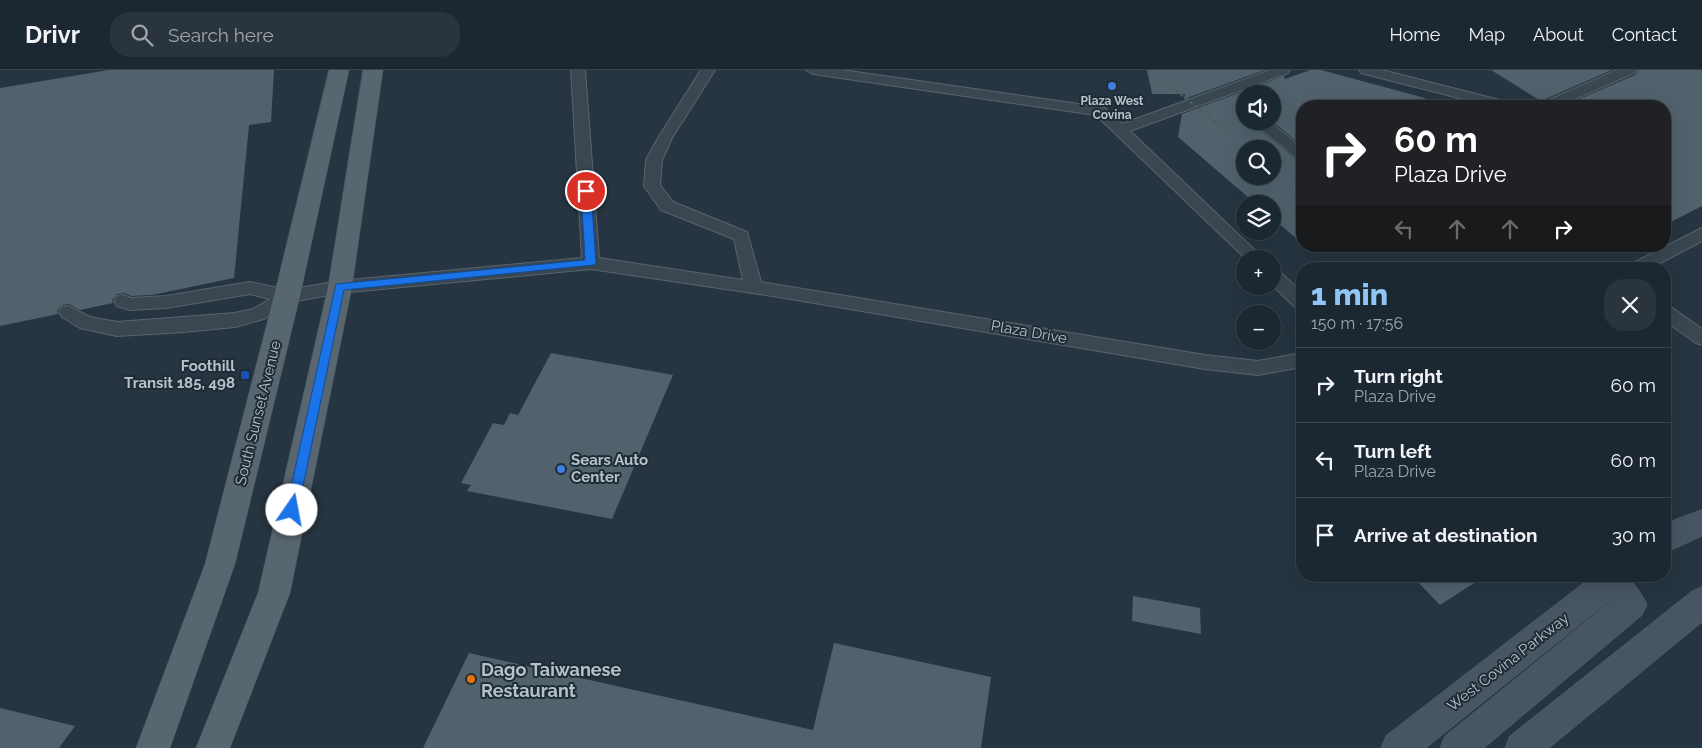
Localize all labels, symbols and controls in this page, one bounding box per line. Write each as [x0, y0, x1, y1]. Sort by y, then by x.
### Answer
search box [110, 12, 460, 57]
text: Drivr [25, 20, 80, 49]
icon: search [128, 21, 156, 49]
text: Search here [168, 24, 274, 46]
text: Home [1389, 24, 1440, 45]
text: Map [1468, 24, 1505, 45]
text: About [1533, 24, 1584, 45]
text: Contact [1612, 24, 1677, 45]
marker: Plaza West Covina [1106, 80, 1118, 92]
map controls [1236, 85, 1281, 350]
button: sound [1236, 85, 1281, 130]
place label: Plaza West Covina [1081, 94, 1144, 122]
text: 60 m [1394, 119, 1478, 160]
icon: right [1311, 120, 1376, 185]
button: search [1236, 140, 1281, 185]
text: Plaza Drive [1394, 161, 1507, 187]
pin [565, 170, 607, 212]
icon: arrive [572, 177, 600, 205]
button: layers [1236, 195, 1281, 240]
icon: left [1390, 215, 1418, 243]
icon: ahead [1443, 215, 1471, 243]
icon: ahead [1496, 215, 1524, 243]
icon: right [1549, 215, 1577, 243]
button: + [1236, 250, 1281, 295]
text: 1 min [1311, 277, 1388, 312]
button: close [1604, 279, 1656, 331]
button: − [1236, 305, 1281, 350]
text: 150 m · 17:56 [1311, 314, 1403, 333]
street label: Plaza Drive [990, 316, 1069, 348]
street label: South Sunset Avenue [231, 339, 285, 487]
place label: Foothill Transit 185, 498 [124, 357, 235, 392]
text: Turn right [1354, 365, 1443, 387]
marker: Foothill Transit 185, 498 [239, 369, 251, 381]
icon: right [1311, 371, 1339, 399]
text: 60 m [1611, 374, 1656, 396]
text: Plaza Drive [1354, 387, 1436, 406]
text: Turn left [1354, 440, 1431, 462]
icon: left [1311, 446, 1339, 474]
text: 60 m [1611, 449, 1656, 471]
place label: Sears Auto Center [571, 451, 648, 486]
text: Plaza Drive [1354, 462, 1436, 481]
marker: Sears Auto Center [555, 463, 567, 475]
position arrow [265, 483, 317, 535]
icon: arrive [1311, 521, 1339, 549]
text: Arrive at destination [1354, 524, 1538, 546]
text: 30 m [1612, 524, 1656, 546]
street label: West Covina Parkway [1444, 609, 1572, 715]
place label: Dago Taiwanese Restaurant [481, 659, 621, 701]
marker: Dago Taiwanese Restaurant [465, 673, 477, 685]

